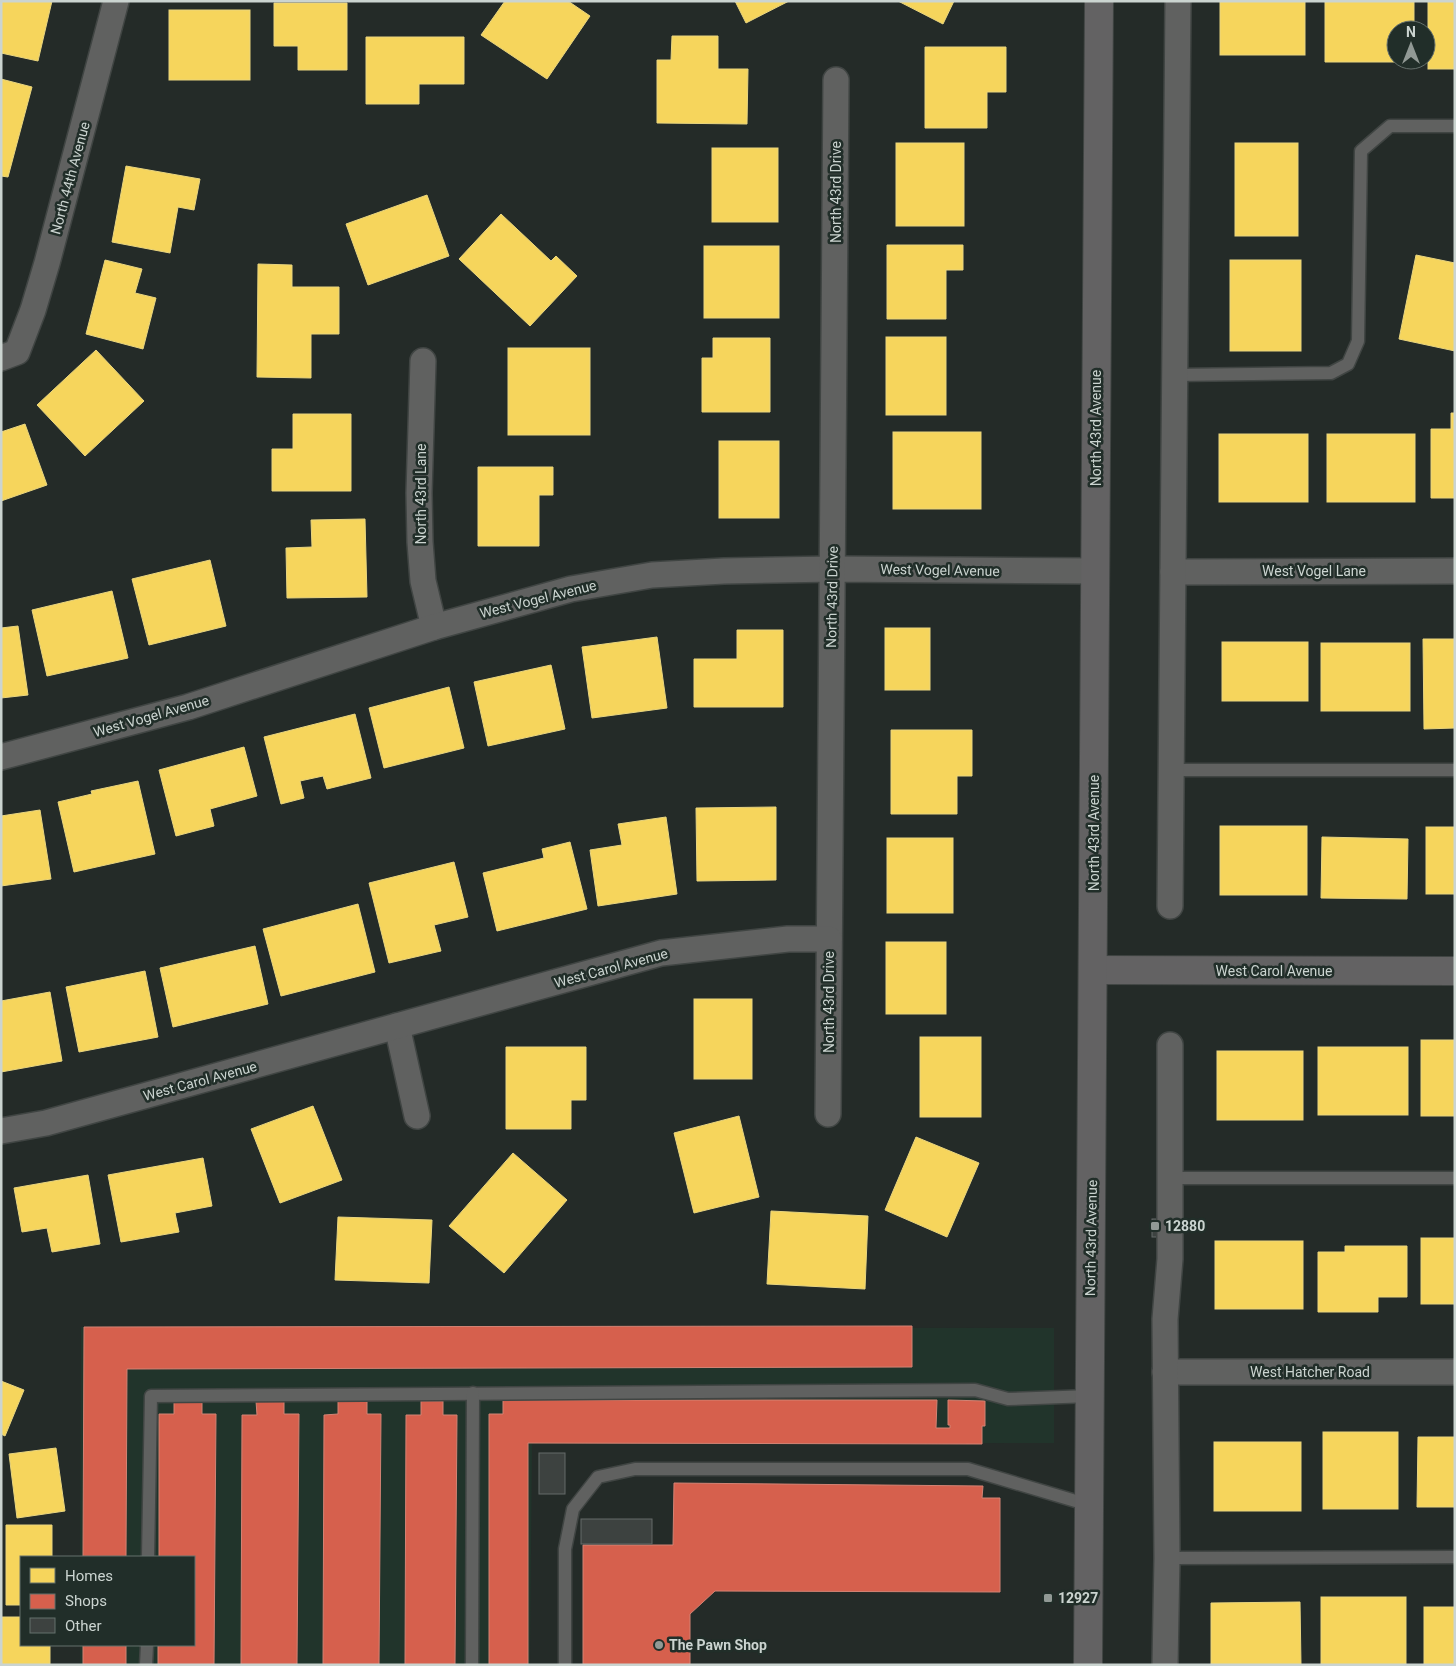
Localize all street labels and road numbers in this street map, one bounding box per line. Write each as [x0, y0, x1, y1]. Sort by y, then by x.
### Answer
street label: North 44th Avenue [47, 120, 93, 236]
street label: North 43rd Drive [828, 141, 844, 243]
street label: North 43rd Avenue [1088, 370, 1104, 486]
street label: North 43rd Lane [413, 444, 429, 544]
street label: North 43rd Drive [823, 546, 841, 648]
street label: West Vogel Avenue [880, 561, 1000, 579]
street label: West Vogel Lane [1262, 563, 1366, 579]
street label: West Vogel Avenue [478, 577, 598, 621]
street label: West Vogel Avenue [91, 692, 211, 740]
street label: North 43rd Avenue [1086, 775, 1102, 891]
street label: West Carol Avenue [552, 945, 670, 991]
street label: North 43rd Drive [821, 951, 837, 1053]
street label: West Carol Avenue [1216, 963, 1332, 979]
street label: West Carol Avenue [141, 1058, 259, 1104]
street label: North 43rd Avenue [1082, 1180, 1100, 1296]
street label: West Hatcher Road [1250, 1364, 1370, 1380]

